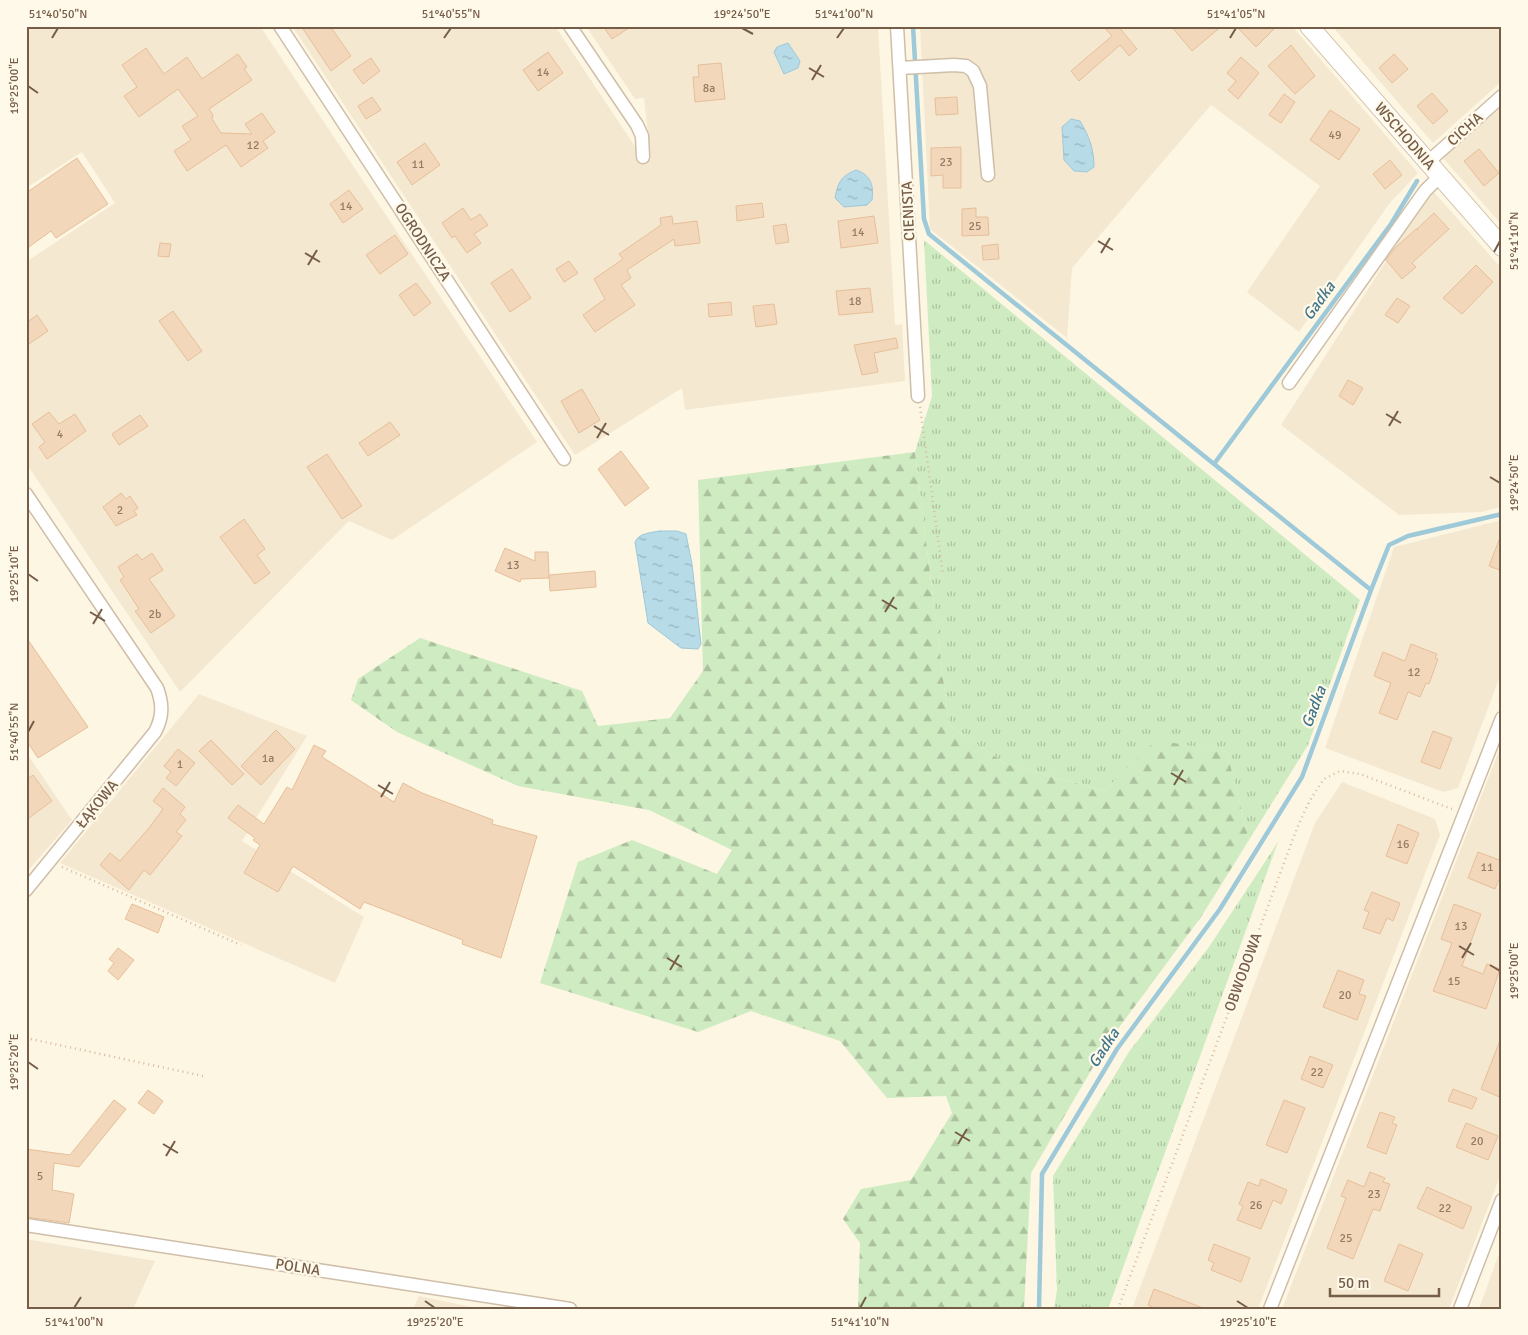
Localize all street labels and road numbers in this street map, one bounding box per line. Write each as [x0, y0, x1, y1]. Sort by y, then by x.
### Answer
street label: WSCHODNIA [1371, 99, 1439, 173]
street label: CICHA [1443, 108, 1487, 150]
street label: CIENISTA [897, 181, 919, 241]
street label: OGRODNICZA [391, 200, 455, 284]
street label: ŁĄKOWA [72, 776, 122, 832]
street label: OBWODOWA [1220, 930, 1266, 1014]
street label: POLNA [274, 1255, 322, 1279]

